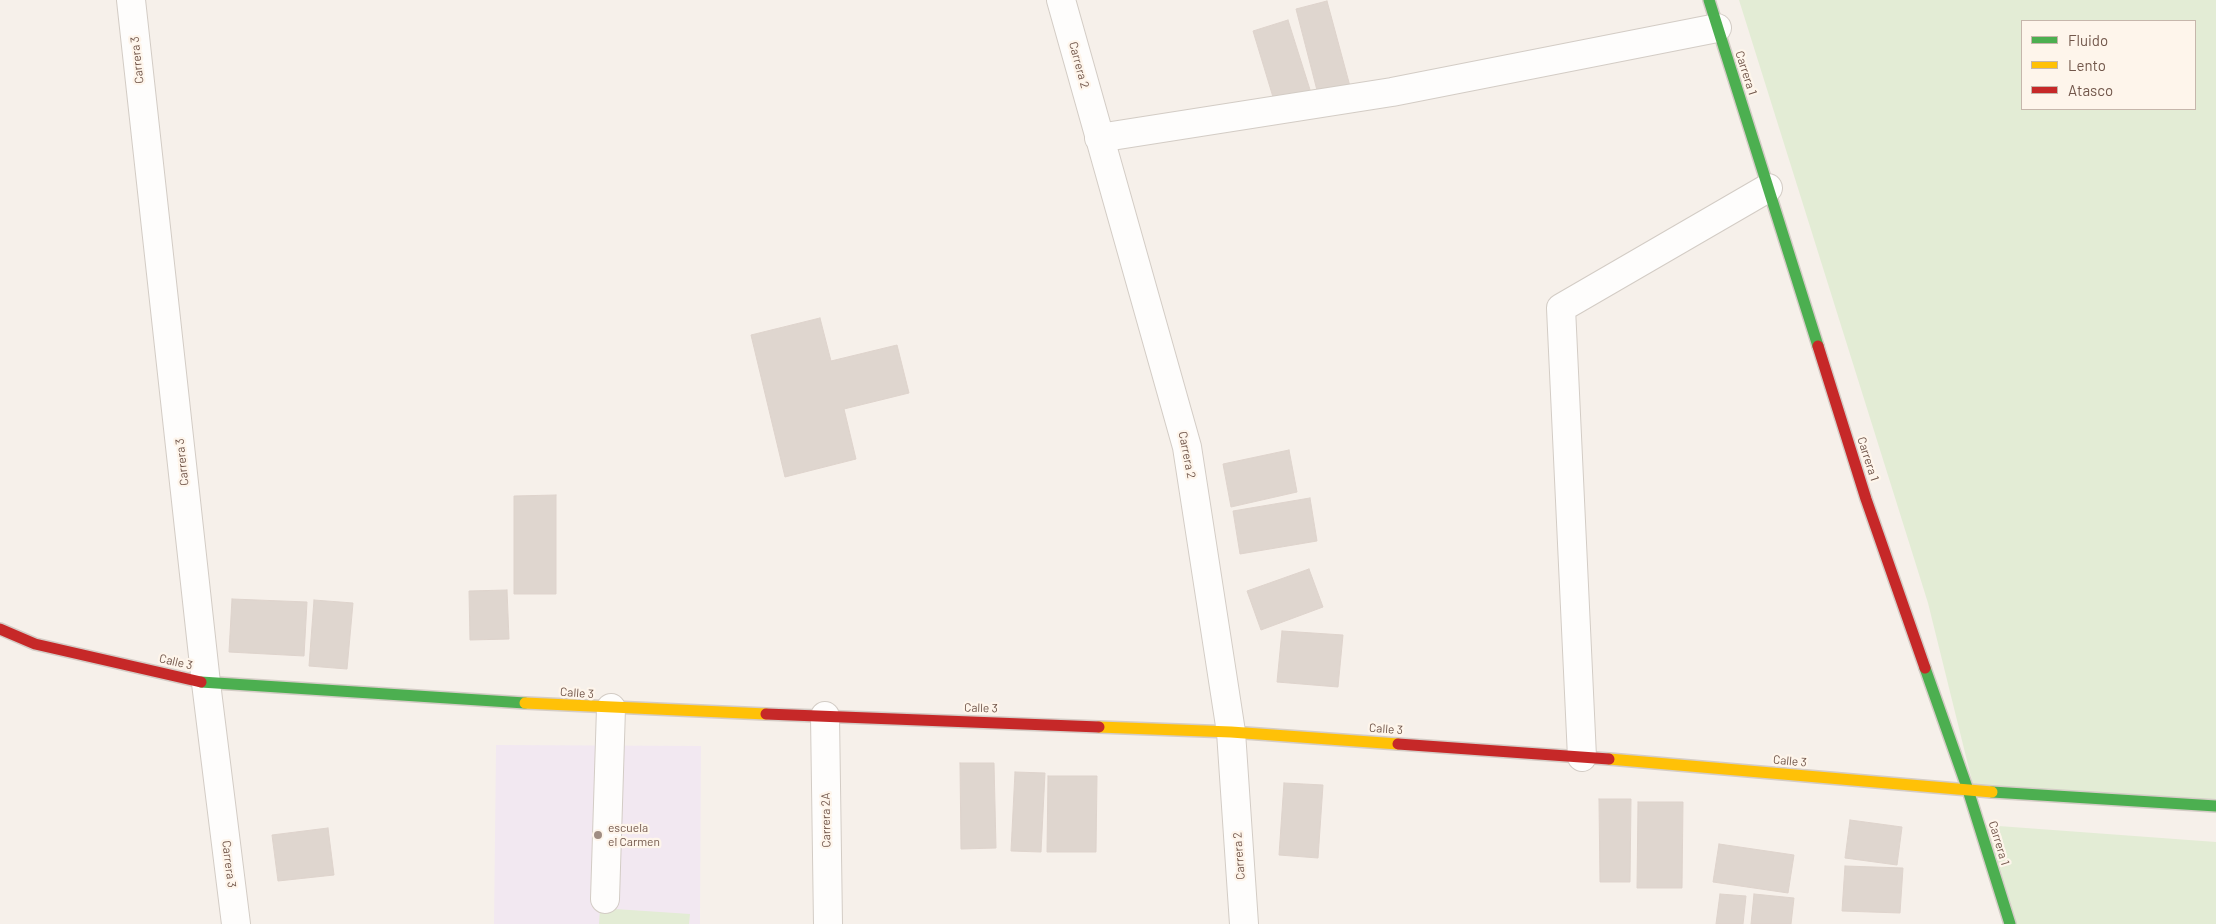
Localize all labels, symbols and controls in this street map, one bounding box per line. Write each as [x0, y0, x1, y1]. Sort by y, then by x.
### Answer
legend [2021, 20, 2196, 110]
text: Fluido [2068, 31, 2108, 49]
street label: Carrera 3 [127, 36, 147, 84]
street label: Carrera 2 [1066, 40, 1092, 90]
street label: Carrera 1 [1732, 49, 1760, 97]
text: Lento [2068, 56, 2106, 74]
text: Atasco [2068, 81, 2113, 99]
street label: Carrera 2 [1175, 430, 1199, 480]
street label: Carrera 1 [1854, 435, 1882, 483]
street label: Carrera 3 [172, 438, 192, 486]
street label: Calle 3 [158, 651, 194, 673]
street label: Calle 3 [560, 685, 594, 701]
street label: Calle 3 [964, 700, 998, 716]
street label: Calle 3 [1369, 721, 1403, 737]
street label: Calle 3 [1773, 752, 1807, 770]
street label: Carrera 2A [818, 792, 834, 848]
street label: Carrera 1 [1985, 819, 2013, 867]
place label: escuela el Carmen [608, 821, 660, 849]
marker: escuela el Carmen [592, 829, 604, 841]
street label: Carrera 2 [1230, 832, 1248, 880]
street label: Carrera 3 [219, 840, 239, 888]

